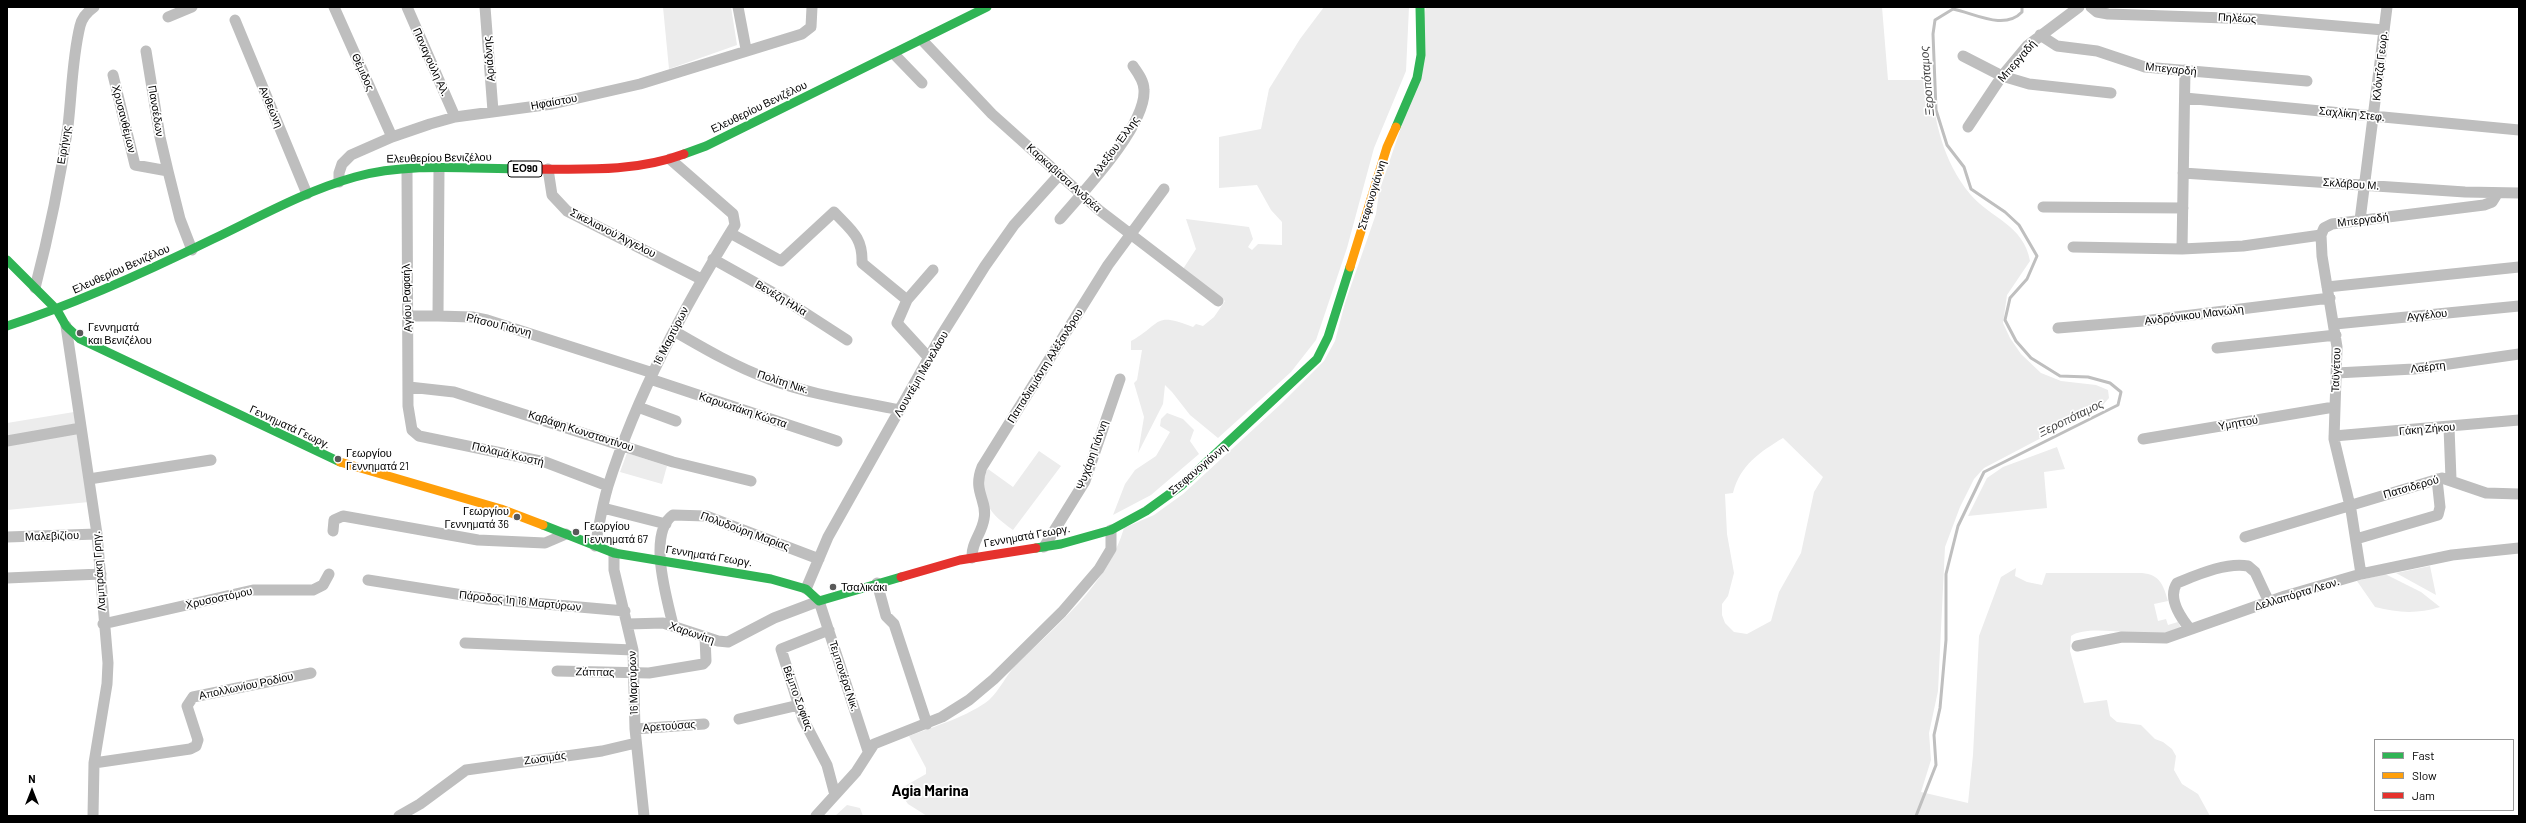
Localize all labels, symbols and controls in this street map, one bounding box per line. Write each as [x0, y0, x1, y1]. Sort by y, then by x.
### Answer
street label: Πηλέως [2218, 10, 2256, 26]
street label: Παναγούλη Αλ. [410, 26, 452, 98]
street label: Κλόντζα Γεωρ. [2370, 30, 2390, 102]
street label: Αριάδνης [480, 36, 498, 82]
street label: Μπεργαδή [1995, 37, 2039, 85]
water label: Ξεροπόταμος [1917, 45, 1937, 117]
street label: Θέμιδος [349, 51, 377, 93]
street label: Μπεγαρδή [2145, 60, 2197, 78]
street label: Ελευθερίου Βενιζέλου [709, 78, 809, 136]
street label: Χρυσανθέμων [109, 84, 139, 154]
street label: Πανσέδων [145, 84, 167, 138]
street label: Ανθεώνη [256, 84, 286, 130]
street label: Ηφαίστου [530, 91, 578, 113]
street label: Σαχλίκη Στεφ. [2318, 104, 2386, 124]
street label: Αλεξίου Έλλης [1090, 114, 1142, 178]
street label: Ειρήνης [54, 125, 74, 165]
street label: Καρκαβίτσα Ανδρέα [1024, 141, 1104, 215]
street label: Ελευθερίου Βενιζέλου [386, 150, 492, 166]
street label: Στεφανογιάννη [1355, 159, 1389, 231]
road number: ΕΟ90 [508, 161, 542, 177]
street label: Σκλάβου Μ. [2322, 175, 2380, 193]
street label: Σικελιανού Άγγελου [568, 206, 658, 260]
street label: Μπεργαδή [2337, 210, 2389, 230]
street label: Ελευθερίου Βενιζέλου [70, 242, 172, 296]
street label: Αγίου Ραφαήλ [399, 264, 415, 332]
street label: Βενέζη Ηλία [753, 277, 809, 319]
street label: Ανδρόνικου Μανώλη [2144, 302, 2244, 328]
street label: 16 Μαρτύρων [651, 304, 691, 368]
street label: Αγγέλου [2406, 306, 2448, 324]
street label: Παπαδιαμάντη Αλέξανδρου [1004, 307, 1086, 425]
street label: Ρίτσου Γιάννη [465, 311, 533, 339]
place label: Γεννηματά και Βενιζέλου [88, 320, 152, 346]
marker: Γεννηματά και Βενιζέλου [75, 328, 85, 338]
street label: Λουντέμη Μενελάου [891, 329, 951, 419]
street label: Ταϋγέτου [2329, 347, 2343, 393]
street label: Λαέρτη [2410, 358, 2446, 376]
street label: Πολίτη Νικ. [756, 367, 810, 397]
street label: Καρυωτάκη Κώστα [697, 390, 789, 430]
water label: Ξεροπόταμος [2036, 396, 2106, 440]
street label: Γεννηματά Γεωργ. [248, 403, 332, 451]
street label: Καβάφη Κωνσταντίνου [527, 408, 635, 454]
street label: Υμηττού [2217, 413, 2259, 433]
street label: Ψυχάρη Γιάννη [1073, 418, 1111, 492]
street label: Γάκη Ζήκου [2398, 420, 2456, 438]
street label: Παλαμά Κωστή [471, 439, 545, 469]
street label: Στεφανογιάννη [1166, 441, 1230, 497]
place label: Γεωργίου Γεννηματά 21 [346, 446, 409, 472]
marker: Γεωργίου Γεννηματά 21 [333, 454, 343, 464]
street label: Πατσιδερού [2382, 473, 2440, 501]
place label: Γεωργίου Γεννηματά 36 [444, 504, 509, 530]
street label: Πολυδούρη Μαρίας [699, 509, 791, 553]
marker: Γεωργίου Γεννηματά 36 [512, 512, 522, 522]
place label: Γεωργίου Γεννηματά 67 [584, 519, 648, 545]
street label: Γεννηματά Γεωργ. [983, 522, 1071, 550]
marker: Γεωργίου Γεννηματά 67 [571, 527, 581, 537]
street label: Μαλεβιζίου [25, 528, 79, 544]
street label: Λαμπράκη Γρηγ. [90, 531, 108, 611]
street label: Γεννηματά Γεωργ. [665, 543, 753, 569]
street label: Δελλαπόρτα Λεον. [2253, 575, 2341, 613]
place label: Τσαλικάκι [841, 580, 887, 594]
marker: Τσαλικάκι [828, 582, 838, 592]
street label: Χρυσοστόμου [184, 584, 254, 612]
street label: Πάροδος 1η 16 Μαρτύρων [458, 588, 582, 614]
street label: Χαρωνίτη [668, 619, 716, 647]
street label: Τεμπονέρα Νικ. [826, 639, 862, 713]
street label: 16 Μαρτύρων [625, 651, 641, 715]
street label: Βέμπο Σοφίας [780, 664, 816, 732]
street label: Ζάππας [575, 665, 615, 679]
street label: Απολλωνίου Ροδίου [198, 670, 294, 702]
street label: Αρετούσας [642, 718, 696, 734]
legend [2374, 739, 2514, 811]
text: Fast [2412, 748, 2435, 762]
street label: Ζωσιμάς [523, 749, 567, 767]
text: Slow [2412, 768, 2437, 782]
north arrow [12, 771, 52, 811]
text: N [28, 772, 36, 785]
district label: Agia Marina [891, 782, 969, 800]
text: Jam [2412, 788, 2435, 802]

